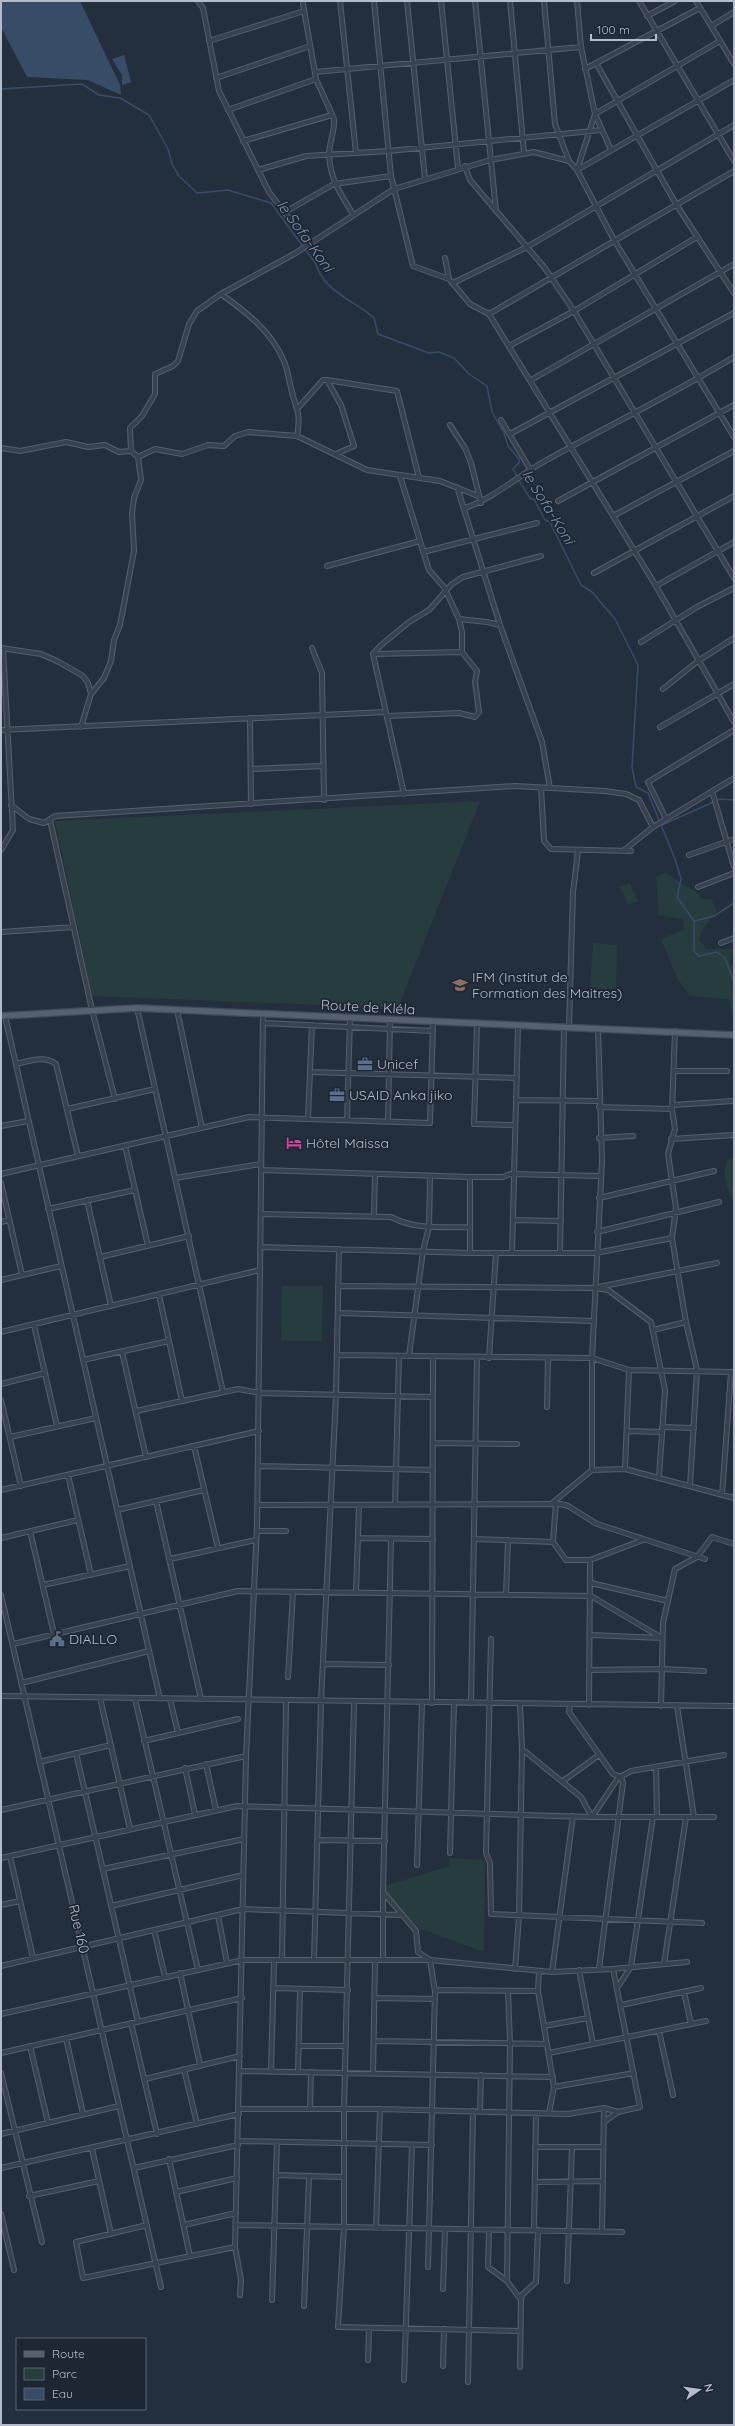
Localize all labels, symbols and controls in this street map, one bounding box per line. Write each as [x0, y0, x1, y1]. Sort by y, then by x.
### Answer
scale bar [591, 16, 656, 42]
text: 100 m [597, 22, 630, 37]
water label: le Sofa-Koni [273, 196, 339, 277]
water label: le Sofa-Koni [518, 466, 580, 549]
place label: IFM (Institut de Formation des Maitres) [472, 968, 622, 1002]
school or university icon: IFM (Institut de Formation des Maitres) [451, 976, 469, 994]
street label: Route de Kléla [320, 996, 416, 1018]
office icon: Unicef [356, 1055, 374, 1073]
place label: Unicef [377, 1055, 418, 1073]
office icon: USAID Anka jiko [328, 1086, 346, 1104]
place label: USAID Anka jiko [349, 1086, 452, 1104]
hotel icon: Hôtel Maissa [285, 1134, 303, 1152]
place label: Hôtel Maissa [306, 1134, 389, 1152]
public building icon: DIALLO [48, 1630, 66, 1648]
place label: DIALLO [69, 1630, 117, 1648]
street label: Rue 160 [65, 1903, 93, 1955]
legend [16, 2338, 146, 2410]
text: Route [52, 2346, 85, 2361]
text: Parc [52, 2366, 77, 2381]
north arrow [679, 2370, 719, 2410]
text: N [701, 2382, 716, 2393]
text: Eau [52, 2386, 73, 2401]

